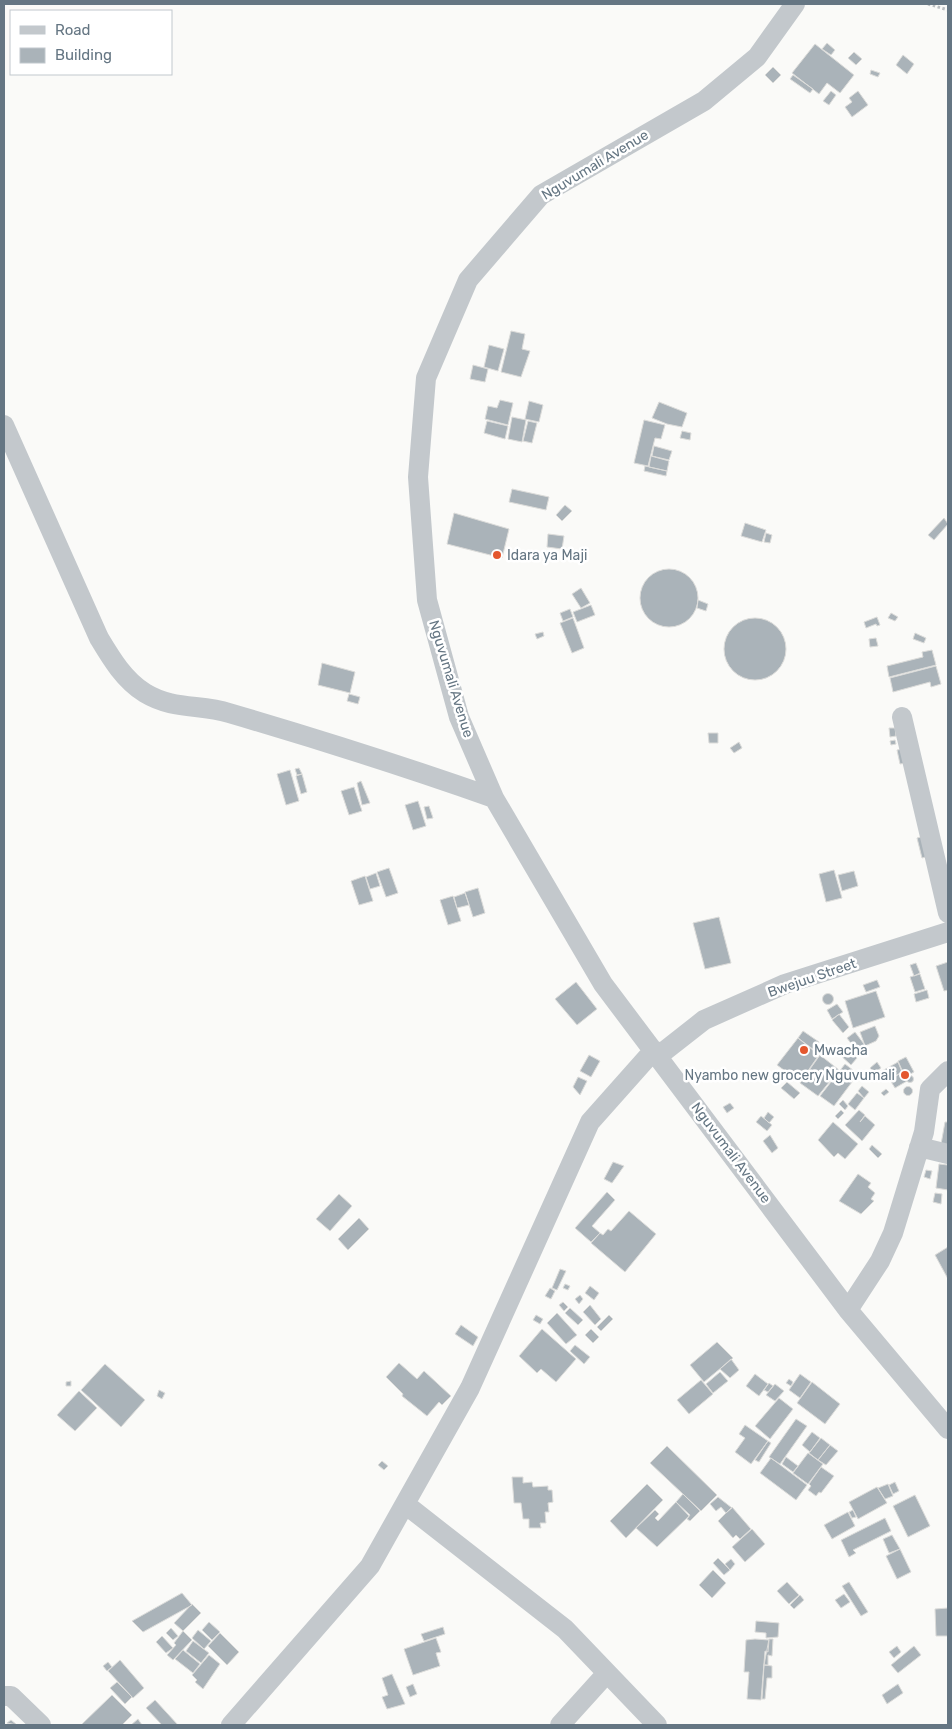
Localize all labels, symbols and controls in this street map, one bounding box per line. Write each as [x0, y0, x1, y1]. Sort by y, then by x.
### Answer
legend [10, 10, 172, 75]
text: Road [55, 21, 91, 39]
text: Building [55, 46, 112, 64]
street label: Nguvumali Avenue [538, 126, 652, 204]
place label: Idara ya Maji [507, 547, 587, 564]
marker: Idara ya Maji [491, 549, 503, 561]
street label: Nguvumali Avenue [425, 618, 477, 740]
street label: Bwejuu Street [765, 955, 859, 1001]
place label: Mwacha [814, 1042, 868, 1059]
marker: Mwacha [798, 1044, 810, 1056]
place label: Nyambo new grocery Nguvumali [684, 1067, 895, 1084]
marker: Nyambo new grocery Nguvumali [899, 1069, 911, 1081]
street label: Nguvumali Avenue [688, 1099, 775, 1207]

